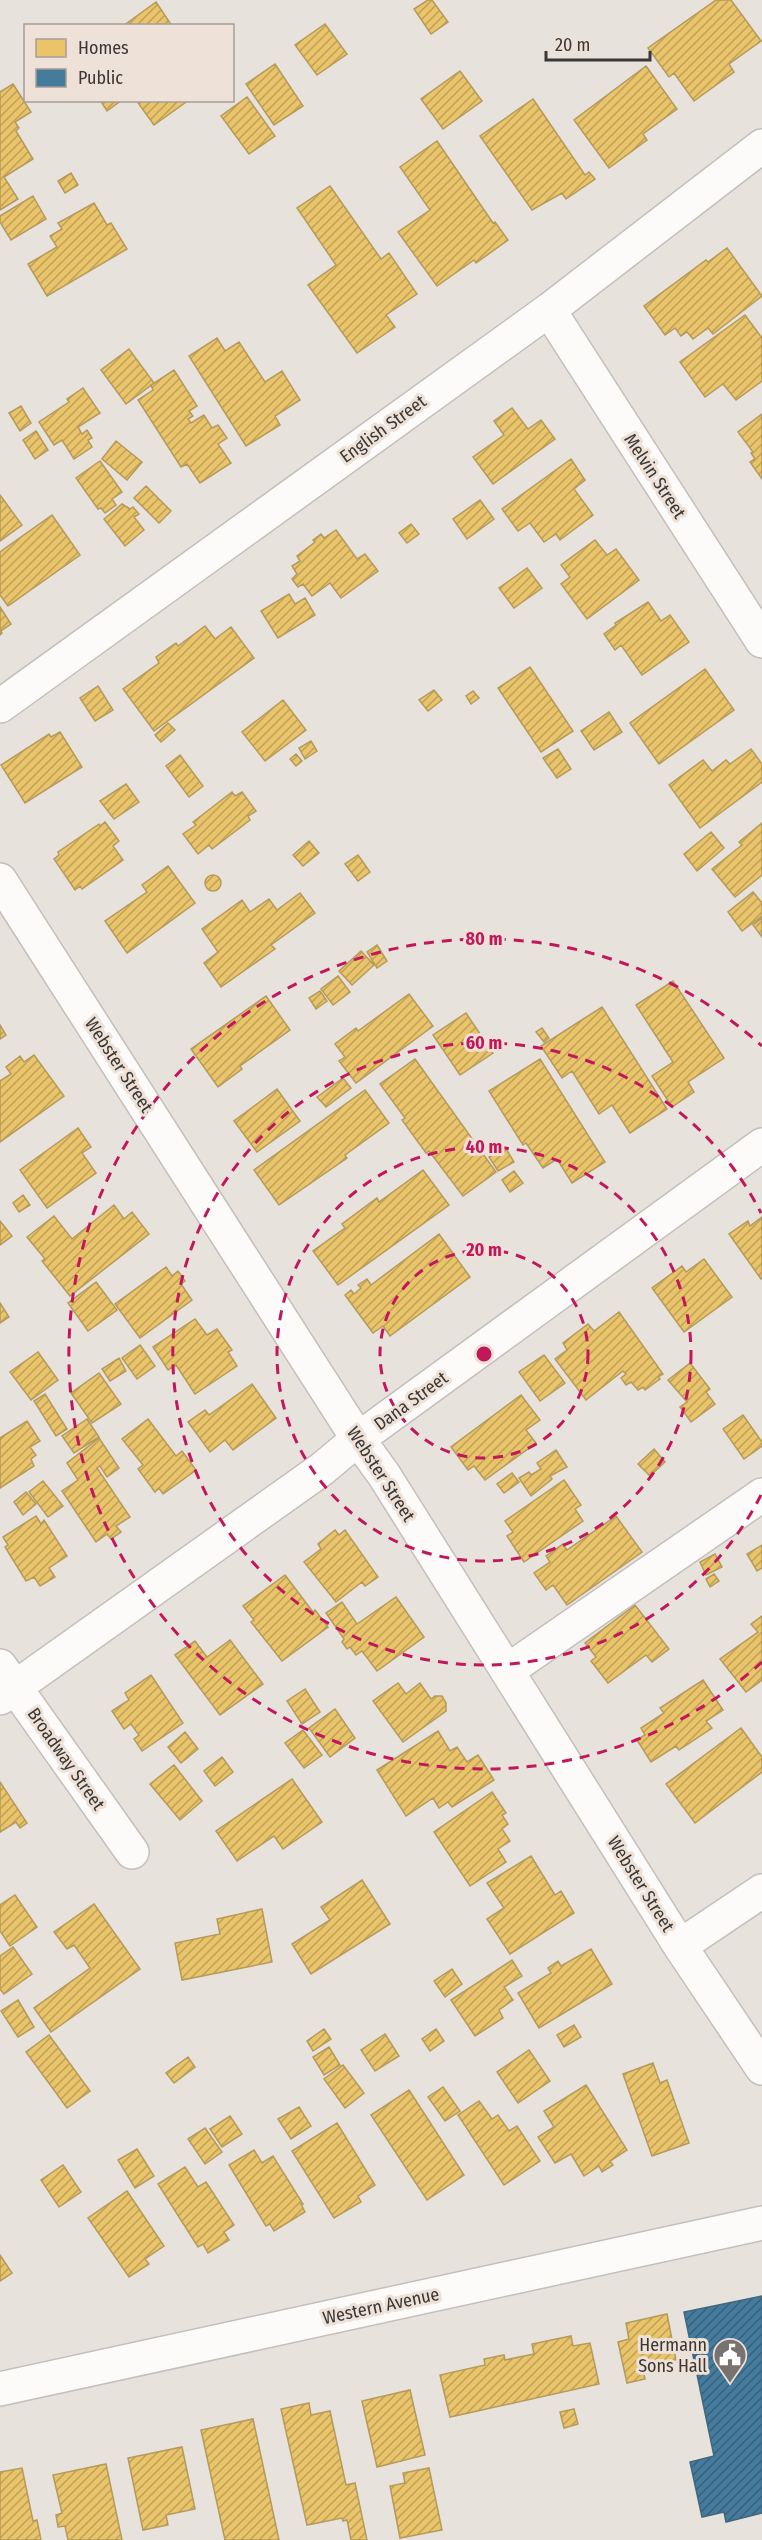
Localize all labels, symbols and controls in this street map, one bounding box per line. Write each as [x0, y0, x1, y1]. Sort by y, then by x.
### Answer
legend [24, 24, 234, 102]
scale bar [546, 24, 650, 62]
text: 20 m [555, 34, 590, 56]
text: Homes [78, 37, 129, 59]
text: Public [78, 67, 123, 89]
street label: English Street [336, 390, 430, 468]
street label: Melvin Street [619, 429, 691, 523]
text: 80 m [466, 928, 502, 950]
street label: Webster Street [80, 1013, 158, 1117]
text: 60 m [466, 1032, 502, 1054]
text: 40 m [466, 1136, 502, 1158]
text: 20 m [465, 1239, 502, 1261]
centre of rings [474, 1344, 494, 1364]
street label: Dana Street [370, 1367, 452, 1435]
street label: Webster Street [342, 1422, 420, 1526]
street label: Broadway Street [23, 1704, 109, 1815]
street label: Webster Street [603, 1832, 679, 1936]
street label: Western Avenue [321, 2283, 441, 2329]
place label: Hermann Sons Hall [638, 2334, 707, 2377]
public building icon: Hermann Sons Hall [712, 2337, 748, 2384]

